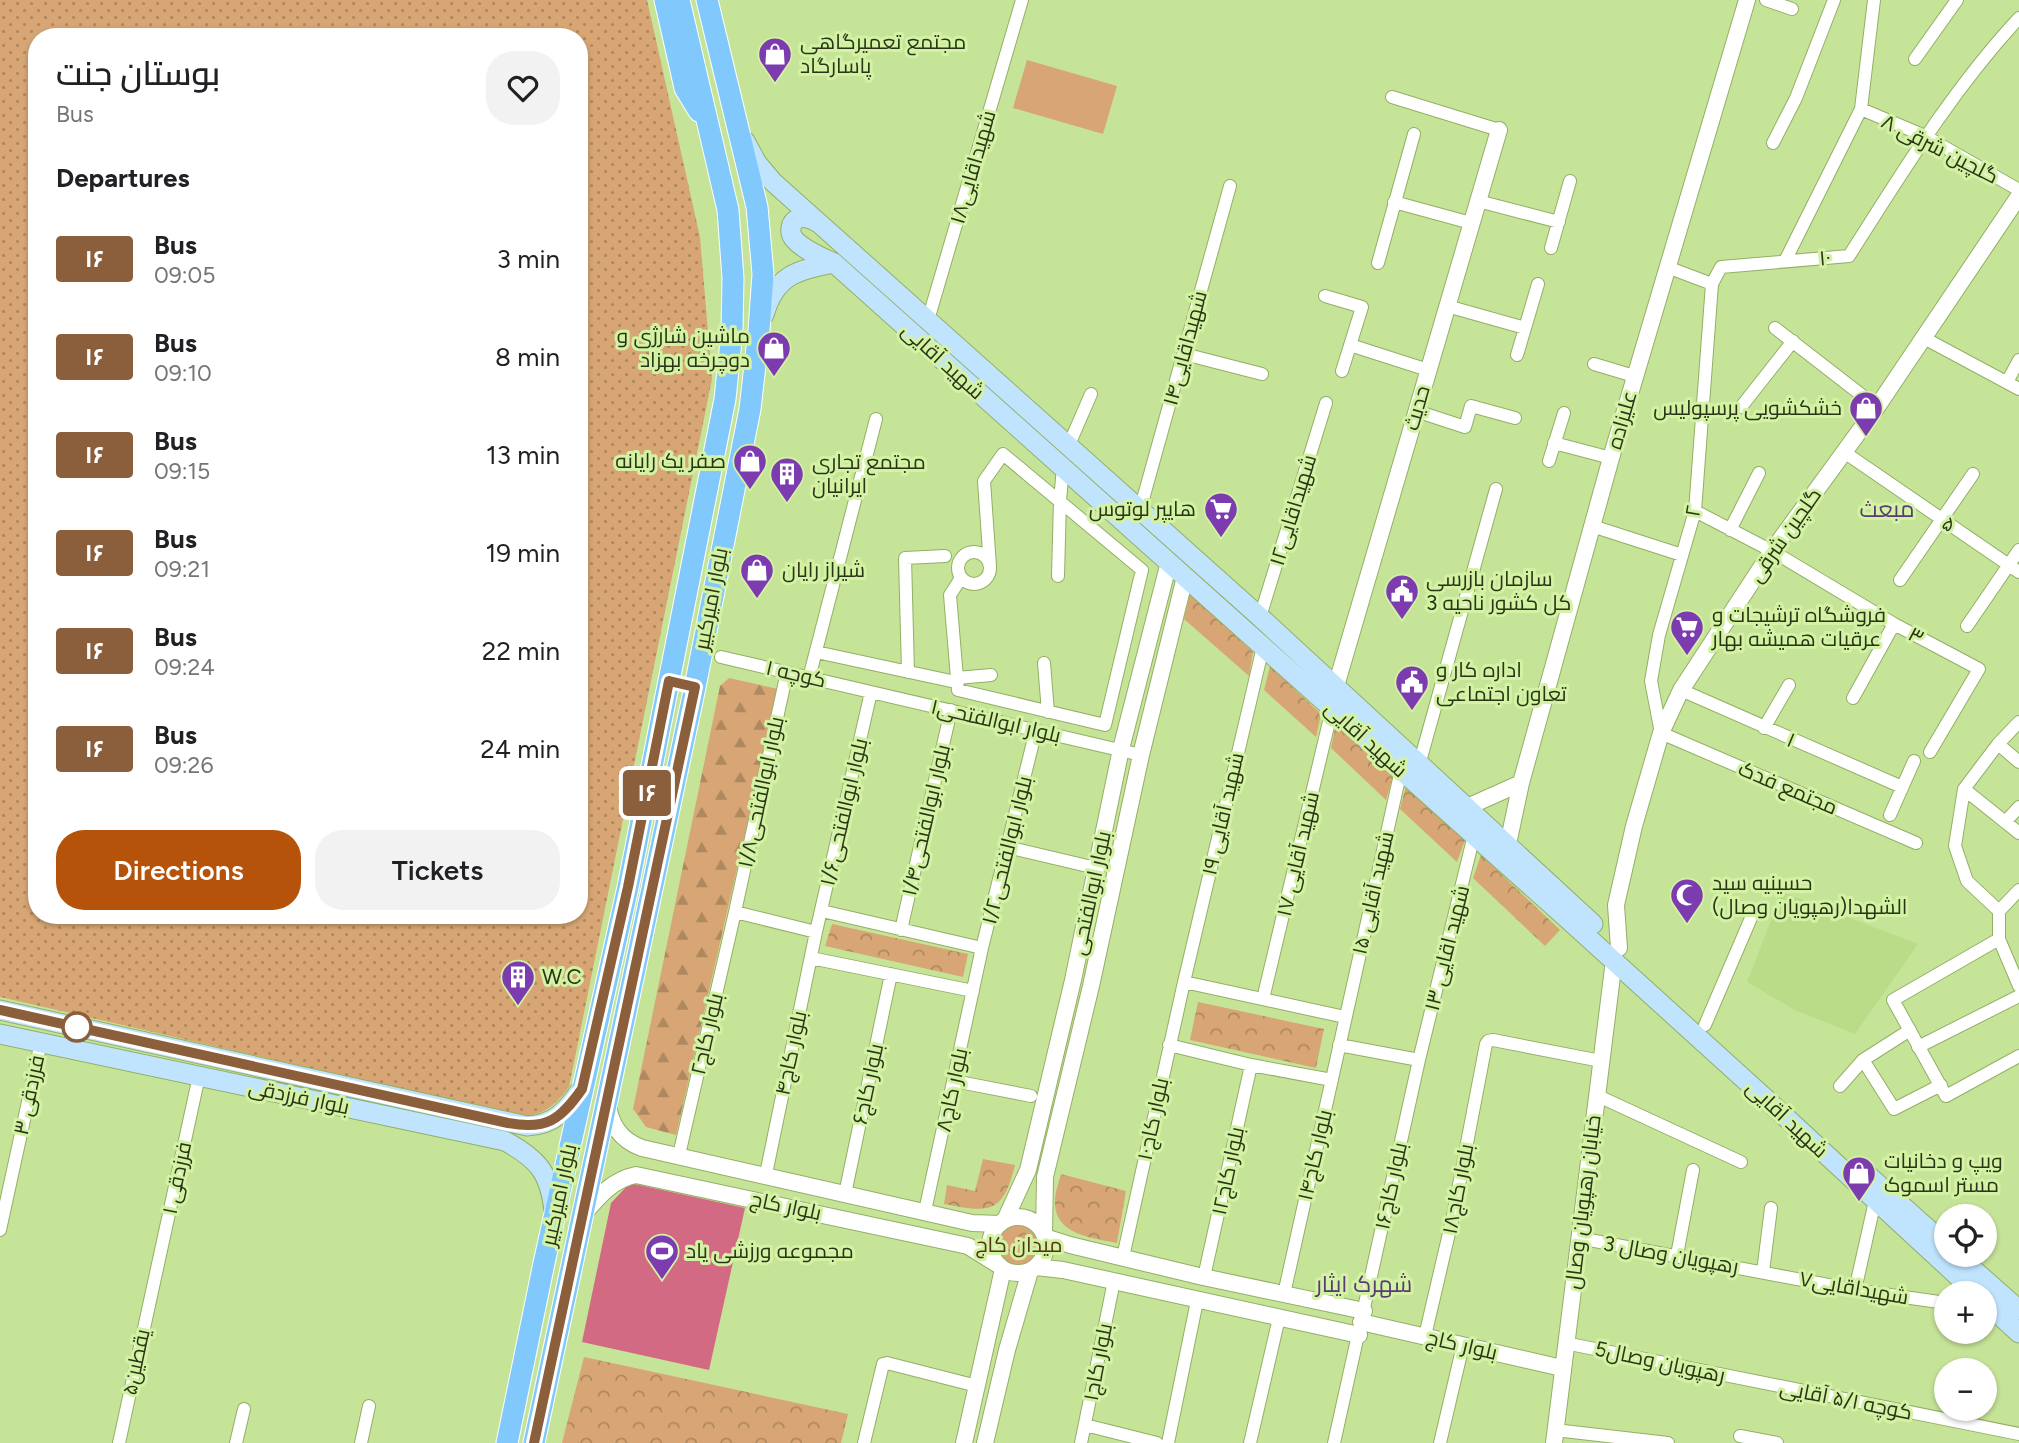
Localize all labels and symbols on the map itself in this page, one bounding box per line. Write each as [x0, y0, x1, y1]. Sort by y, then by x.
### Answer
place label: مجتمع تعمیرگاهی پاسارگاد [800, 29, 966, 80]
shop icon: مجتمع تعمیرگاهی پاسارگاد [756, 35, 794, 84]
street label: شهیداقایی۱۸ [944, 107, 1002, 227]
street label: ۸ گلچین شرقی [1877, 108, 2003, 191]
street label: ۱۰ [1818, 245, 1832, 270]
street label: شهیداقایی۱۴ [1157, 288, 1213, 408]
street label: شهید آقایی [896, 317, 990, 405]
place label: ماشین شارژی و دوچرخه بهزاد [617, 323, 750, 374]
shop icon: ماشین شارژی و دوچرخه بهزاد [755, 329, 793, 378]
street label: حدیث [1398, 382, 1435, 433]
street label: علیزاده [1601, 388, 1642, 452]
shop icon: خشکشویی پرسپولیس [1847, 389, 1885, 438]
place label: خشکشویی پرسپولیس [1653, 395, 1842, 422]
shop icon: صفر یک رایانه [731, 442, 769, 491]
place label: صفر یک رایانه [615, 448, 726, 473]
place label: مجتمع تجاری ایرانیان [812, 449, 926, 499]
street label: شهیداقایی۱۲ [1264, 451, 1322, 569]
building icon: مجتمع تجاری ایرانیان [768, 455, 806, 504]
street label: گلچین شرقی [1743, 483, 1828, 588]
supermarket icon: هایپر لوتوس [1202, 490, 1240, 539]
district label: مبعث [1860, 495, 1914, 523]
place label: هایپر لوتوس [1089, 496, 1196, 523]
street label: ۲ [1679, 503, 1706, 519]
street label: ۵ [1937, 510, 1961, 537]
street label: بلوار امیرکبیر [688, 546, 733, 653]
shop icon: شیراز رایان [738, 551, 776, 600]
place label: شیراز رایان [782, 557, 865, 583]
place label: سازمان بازرسی کل کشور ناحیه 3 [1426, 566, 1571, 616]
public building icon: سازمان بازرسی کل کشور ناحیه 3 [1383, 572, 1421, 621]
place label: فروشگاه ترشیجات و عرقیات همیشه بهار [1711, 602, 1886, 652]
supermarket icon: فروشگاه ترشیجات و عرقیات همیشه بهار [1668, 608, 1706, 657]
street label: ۳ [1904, 621, 1928, 650]
street label: کوچه ۱ [763, 655, 829, 694]
place label: اداره کار و تعاون اجتماعی [1436, 657, 1567, 707]
public building icon: اداره کار و تعاون اجتماعی [1393, 663, 1431, 712]
street label: بلوار ابوالفتحی۱ [928, 693, 1064, 749]
street label: شهید آقایی [1319, 695, 1413, 783]
street label: بلوار ابوالفتحی۱/۸ [732, 714, 790, 870]
street label: ۱ [1783, 727, 1799, 752]
street label: بلوار ابوالفتحی۱/۶ [814, 736, 874, 888]
street label: بلوار ابوالفتحی۱/۴ [896, 742, 956, 898]
street label: شهید آقایی ۱۹ [1196, 750, 1250, 878]
street label: مجتمع فدک [1734, 755, 1842, 821]
line badge: ۱۶ [616, 770, 678, 816]
street label: بلوار ابوالفتحی۱/۲ [976, 773, 1038, 927]
street label: شهید آقایی ۱۷ [1271, 789, 1325, 919]
street label: بلوار ابوالفتحی [1065, 829, 1117, 957]
street label: شهید آقایی ۱۵ [1346, 829, 1400, 957]
place label: حسینیه سید الشهدا(رهپویان وصال) [1712, 870, 1907, 920]
mosque icon: حسینیه سید الشهدا(رهپویان وصال) [1668, 876, 1706, 925]
street label: شهید اقایی ۱۳ [1419, 883, 1475, 1013]
building icon: W.C [499, 958, 537, 1007]
place label: W.C [542, 964, 582, 989]
street label: بلوار کاج۲ [685, 991, 730, 1078]
street label: بلوار کاج۴ [769, 1008, 814, 1098]
unlabelled marker [62, 1012, 92, 1042]
street label: بلوار کاج۶ [847, 1041, 890, 1127]
street label: بلوار کاج۸ [930, 1046, 975, 1135]
street label: فرزدقی ۳ [8, 1053, 50, 1137]
street label: بلوار فرزدقی [246, 1074, 352, 1120]
street label: بلوار کاج۱۰ [1132, 1075, 1175, 1163]
street label: شهید آقایی [1741, 1075, 1833, 1163]
street label: بلوار کاج۱۴ [1292, 1107, 1339, 1203]
street label: خیابان رهپویان وصال [1559, 1113, 1607, 1291]
street label: بلوار کاج۱۲ [1206, 1124, 1251, 1218]
street label: فرزدقی ۱ [157, 1139, 197, 1217]
street label: بلوار کاج۱۶ [1369, 1140, 1414, 1232]
street label: بلوار امیرکبیر [535, 1141, 582, 1249]
street label: بلوار کاج۱۸ [1436, 1142, 1480, 1237]
place label: ویپ و دخانیات مستر اسموک [1884, 1148, 2003, 1197]
shop icon: ویپ و دخانیات مستر اسموک [1840, 1154, 1878, 1203]
street label: بلوار کاج [748, 1186, 824, 1227]
street label: 3 رهپویان وصال [1601, 1230, 1741, 1280]
sports icon: مجموعه ورزشی یاد [643, 1232, 681, 1281]
park label: میدان کاج [975, 1232, 1063, 1259]
place label: مجموعه ورزشی یاد [686, 1238, 854, 1264]
street label: شهیداقایی۷ [1797, 1266, 1911, 1310]
district label: شهرک ایثار [1314, 1270, 1412, 1298]
street label: بلوار کاج۱ [1078, 1321, 1119, 1403]
street label: بلوار کاج [1424, 1324, 1500, 1367]
street label: یقطین۵ [116, 1326, 156, 1398]
street label: رهپویان وصال5 [1593, 1336, 1727, 1388]
street label: کوچه ۵/۱ آقایی [1777, 1374, 1914, 1427]

